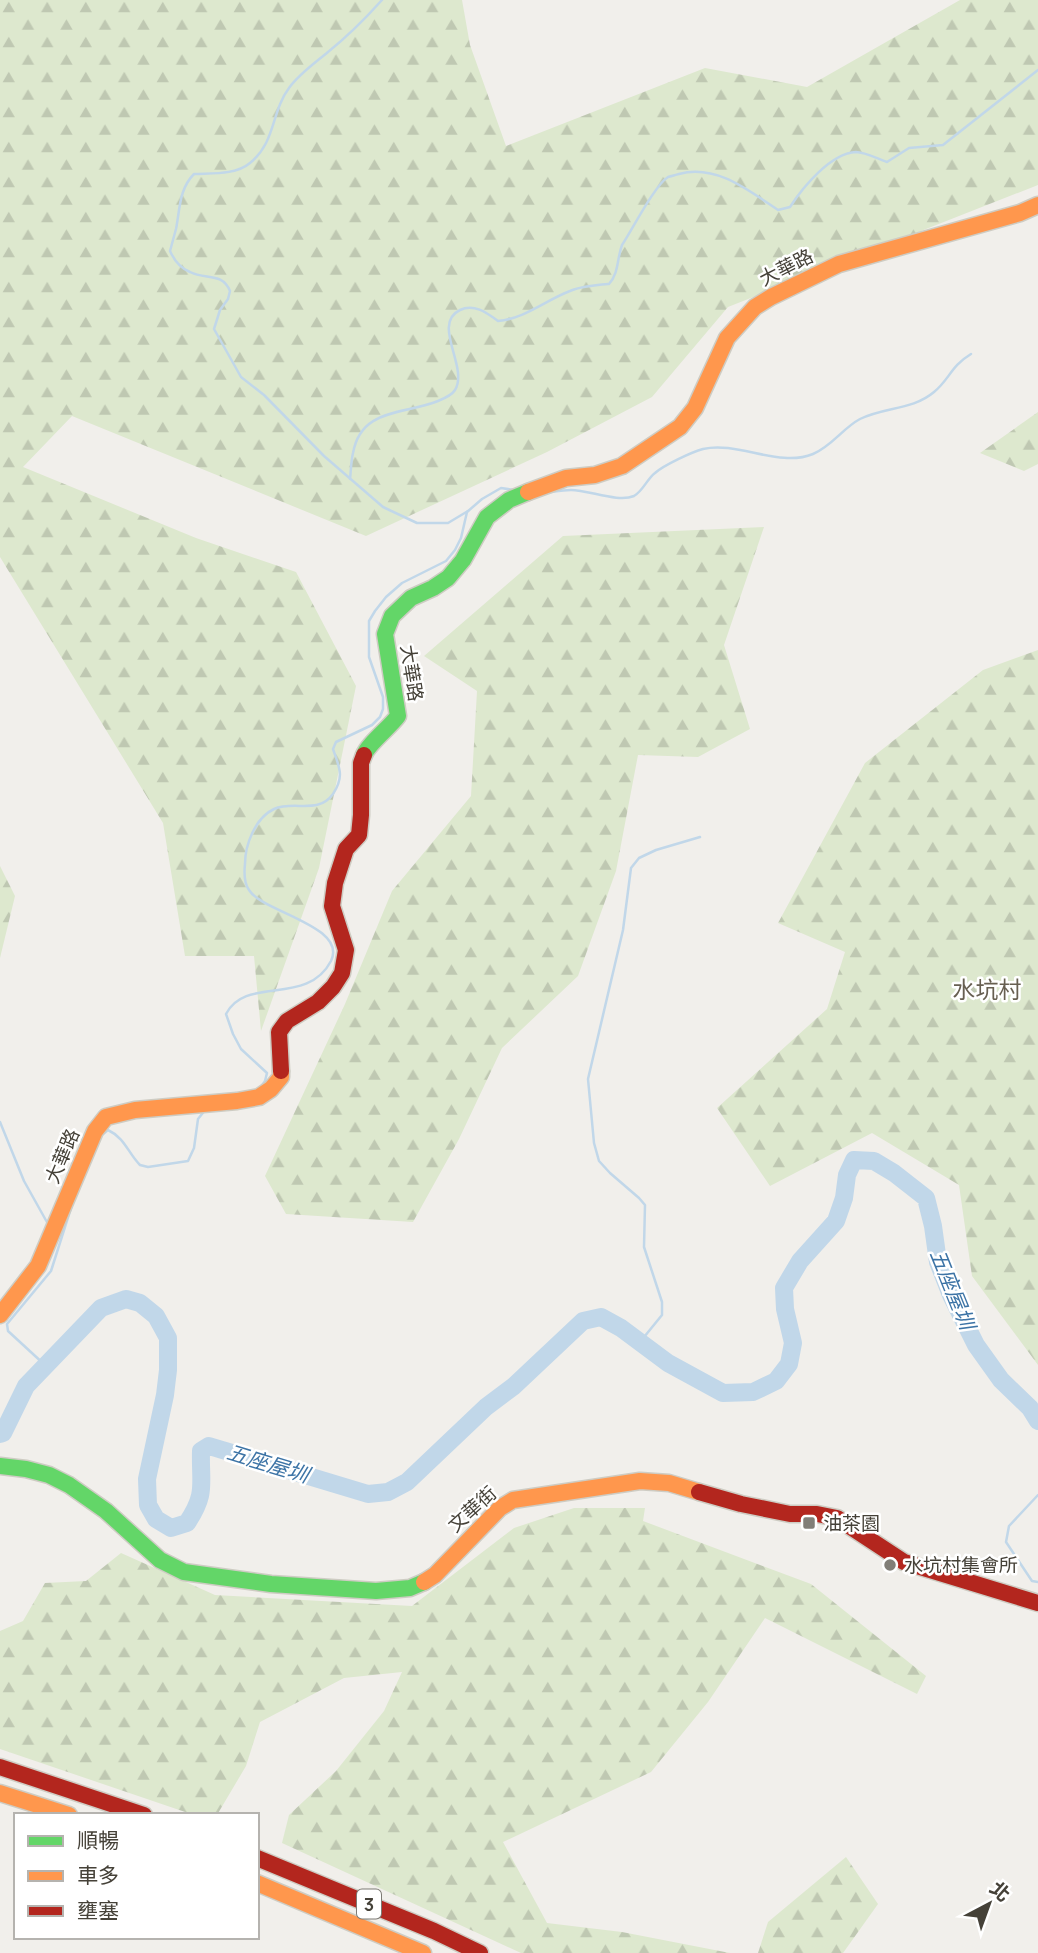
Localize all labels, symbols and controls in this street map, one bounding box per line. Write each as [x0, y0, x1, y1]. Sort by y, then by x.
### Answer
street label: 大華路 [755, 242, 817, 292]
street label: 大華路 [395, 643, 429, 703]
district label: 水坑村 [953, 973, 1022, 1005]
street label: 大華路 [39, 1125, 85, 1187]
water label: 五座屋圳 [924, 1245, 983, 1336]
water label: 五座屋圳 [224, 1437, 315, 1490]
street label: 文華街 [442, 1480, 502, 1538]
place label: 油茶園 [823, 1510, 880, 1536]
marker: 油茶園 [801, 1515, 817, 1531]
place label: 水坑村集會所 [904, 1552, 1018, 1578]
marker: 水坑村集會所 [882, 1557, 898, 1573]
legend [14, 1813, 259, 1939]
text: 順暢 [77, 1826, 119, 1854]
text: 車多 [77, 1861, 119, 1889]
north arrow [954, 1869, 1024, 1939]
text: 北 [984, 1875, 1016, 1907]
road number: 3 [357, 1890, 381, 1918]
text: 壅塞 [77, 1896, 119, 1924]

